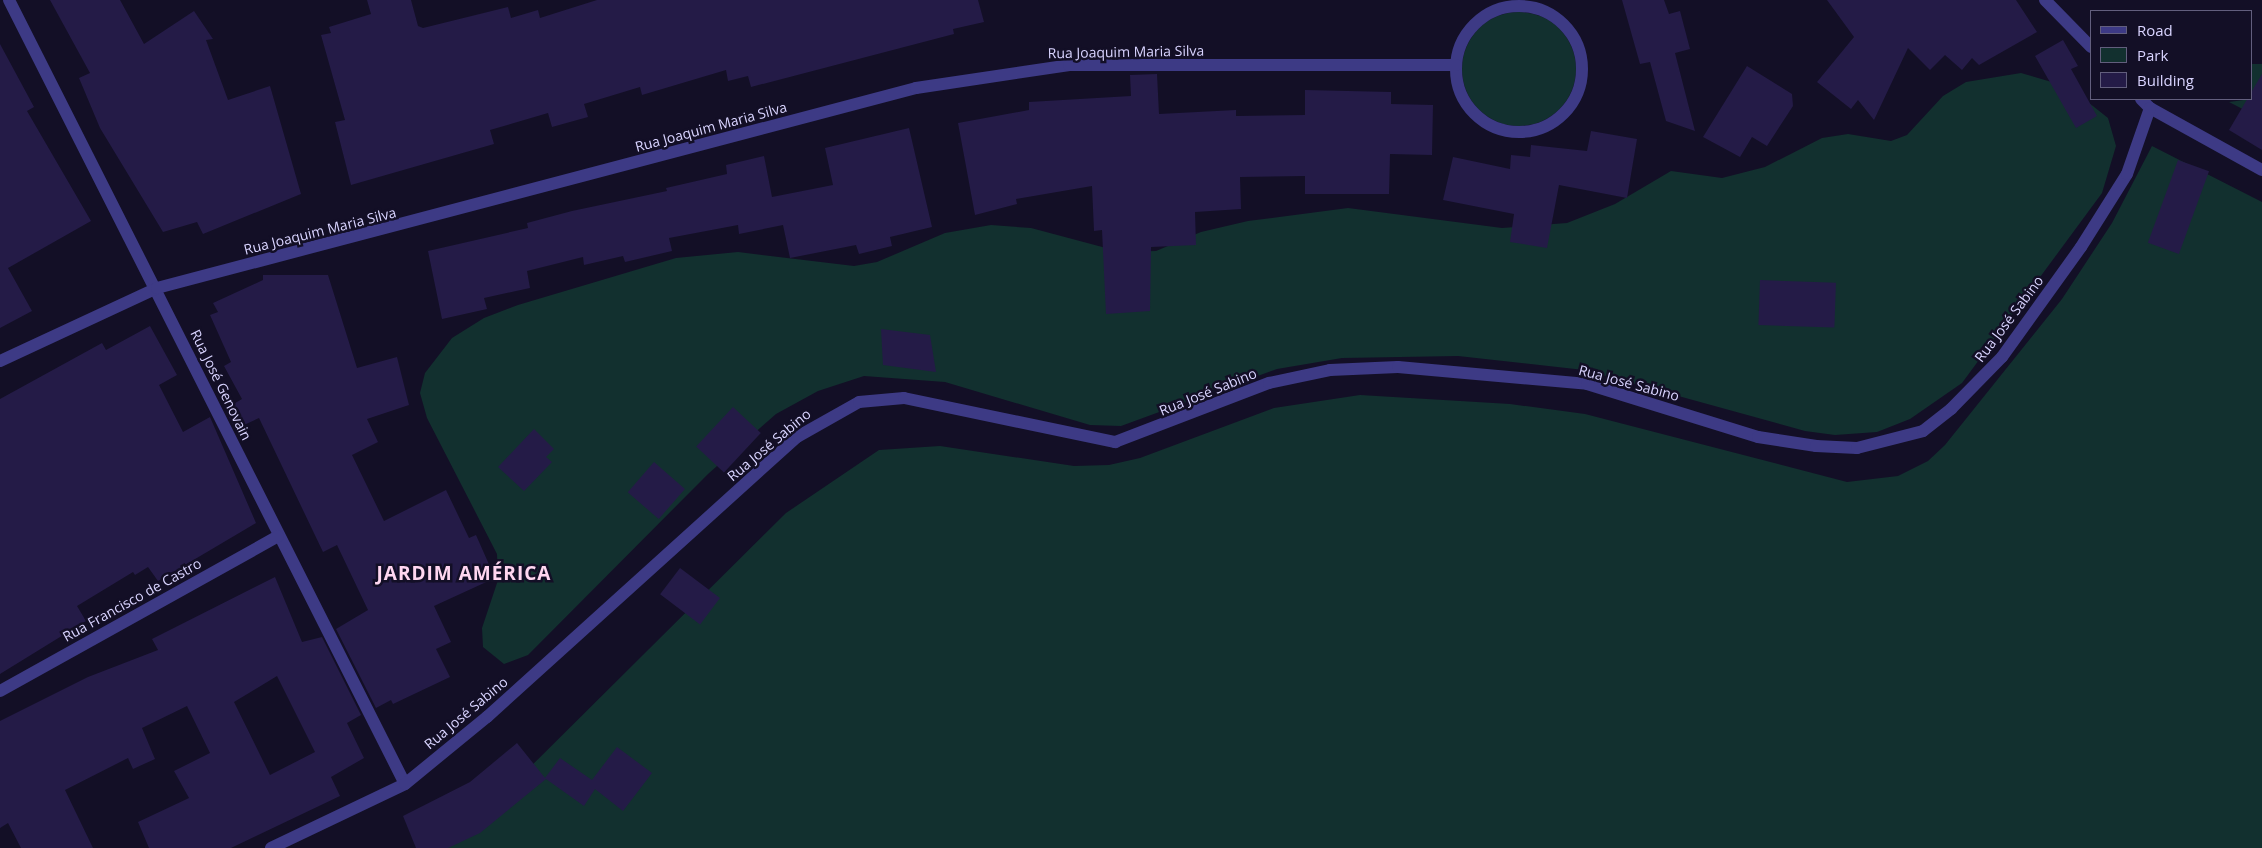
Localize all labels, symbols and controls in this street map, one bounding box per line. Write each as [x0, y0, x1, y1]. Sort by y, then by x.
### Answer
legend [2090, 10, 2252, 100]
text: Road [2137, 20, 2173, 40]
street label: Rua Joaquim Maria Silva [1048, 42, 1204, 62]
text: Park [2137, 45, 2168, 65]
text: Building [2137, 70, 2194, 90]
street label: Rua Joaquim Maria Silva [633, 99, 789, 155]
street label: Rua Joaquim Maria Silva [242, 204, 398, 258]
street label: Rua José Sabino [1971, 273, 2047, 365]
street label: Rua José Genovain [187, 327, 255, 443]
street label: Rua José Sabino [1577, 361, 1681, 405]
street label: Rua José Sabino [1157, 365, 1259, 419]
street label: Rua José Sabino [724, 405, 814, 485]
street label: Rua Francisco de Castro [60, 555, 204, 645]
district label: JARDIM AMÉRICA [375, 563, 553, 585]
street label: Rua José Sabino [421, 673, 511, 753]

